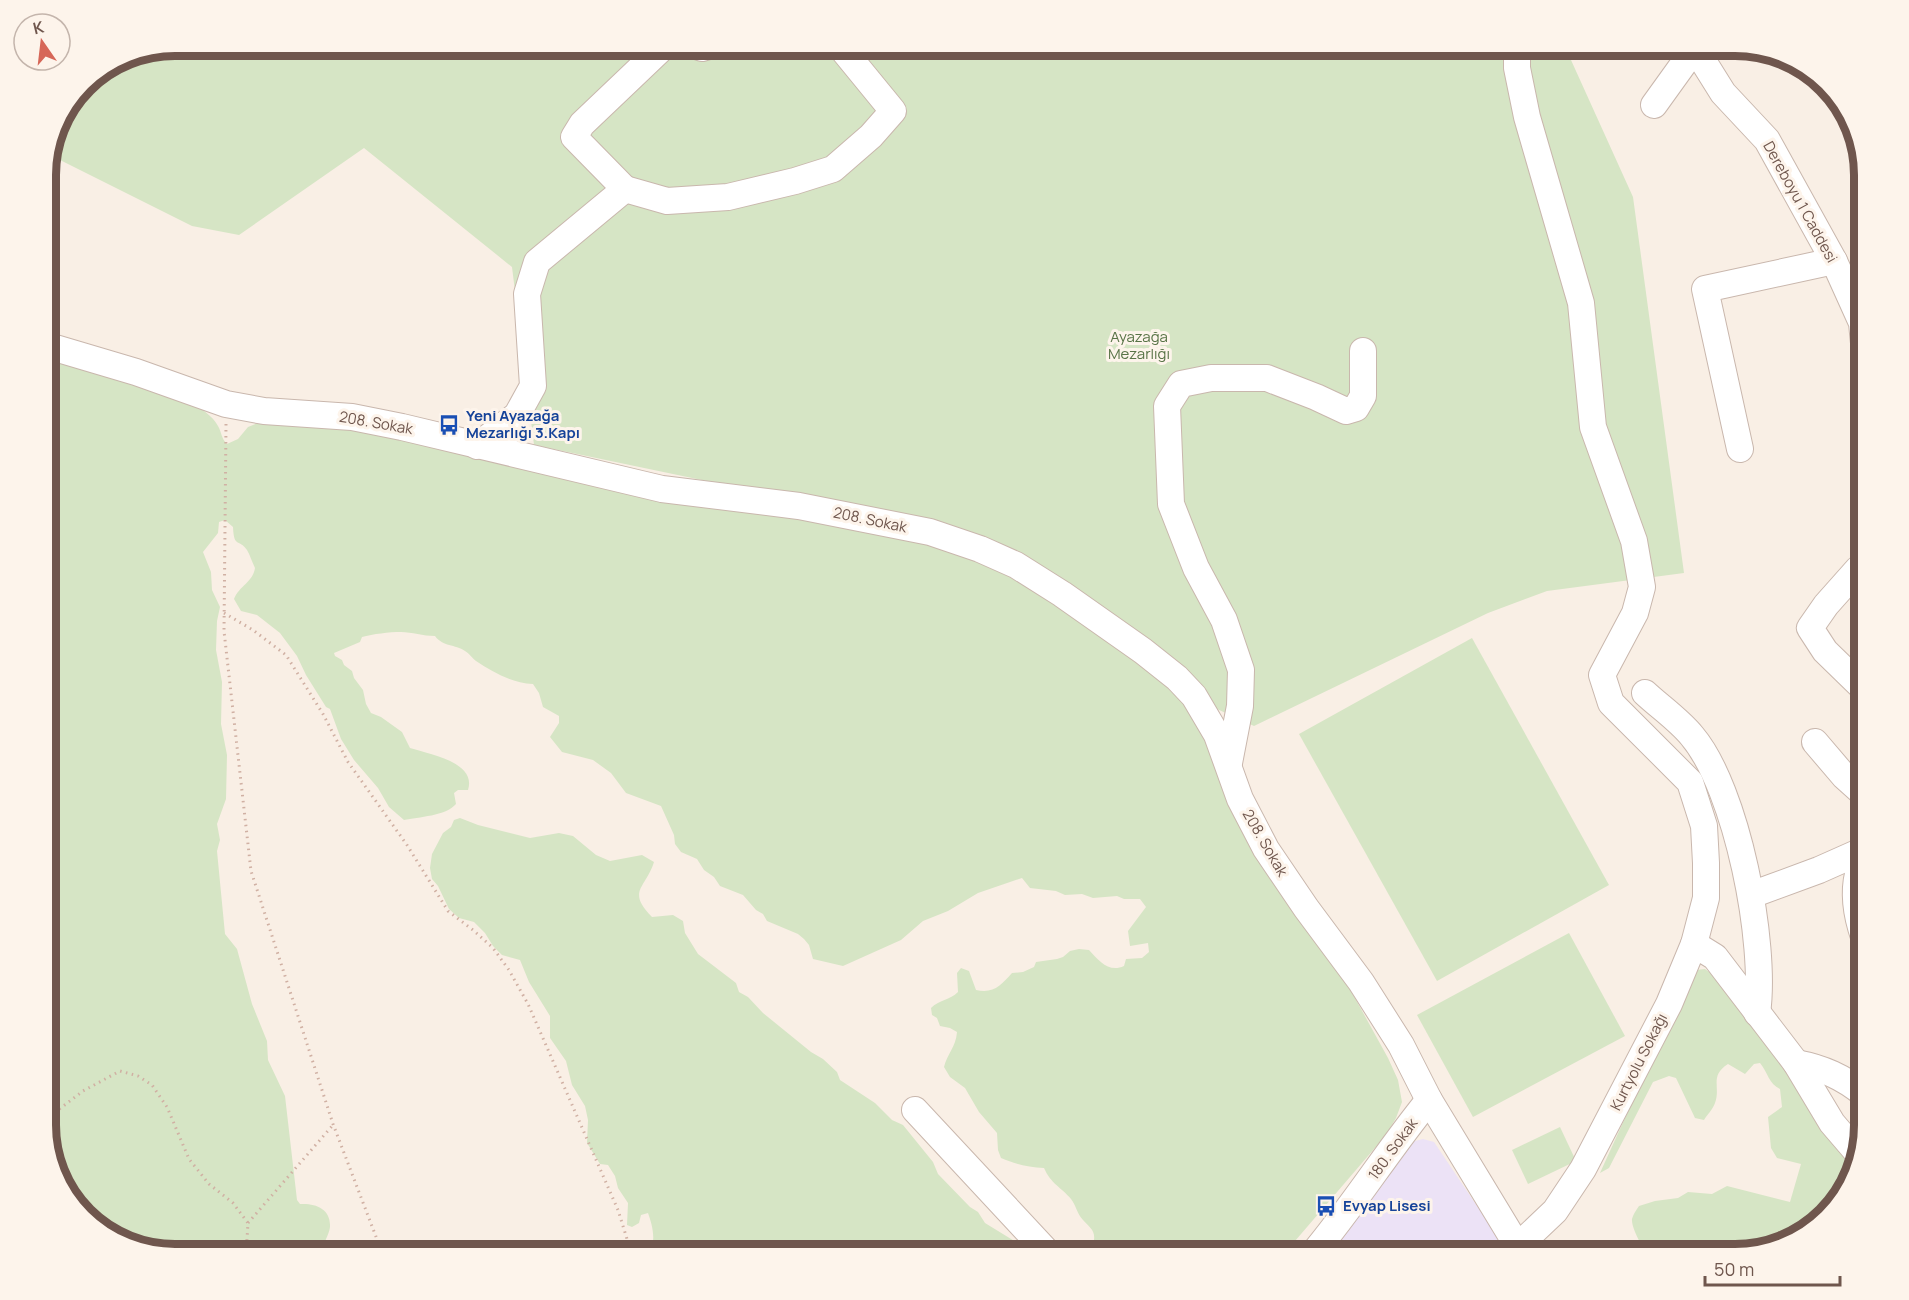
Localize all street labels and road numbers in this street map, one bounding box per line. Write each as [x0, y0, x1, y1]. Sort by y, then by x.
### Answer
street label: Dereboyu 1 Caddesi [1758, 137, 1843, 266]
street label: 208. Sokak [338, 406, 415, 439]
street label: 208. Sokak [831, 501, 909, 538]
street label: 208. Sokak [1238, 805, 1293, 881]
street label: Kurtyolu Sokağı [1605, 1009, 1672, 1114]
street label: 180. Sokak [1363, 1113, 1423, 1184]

